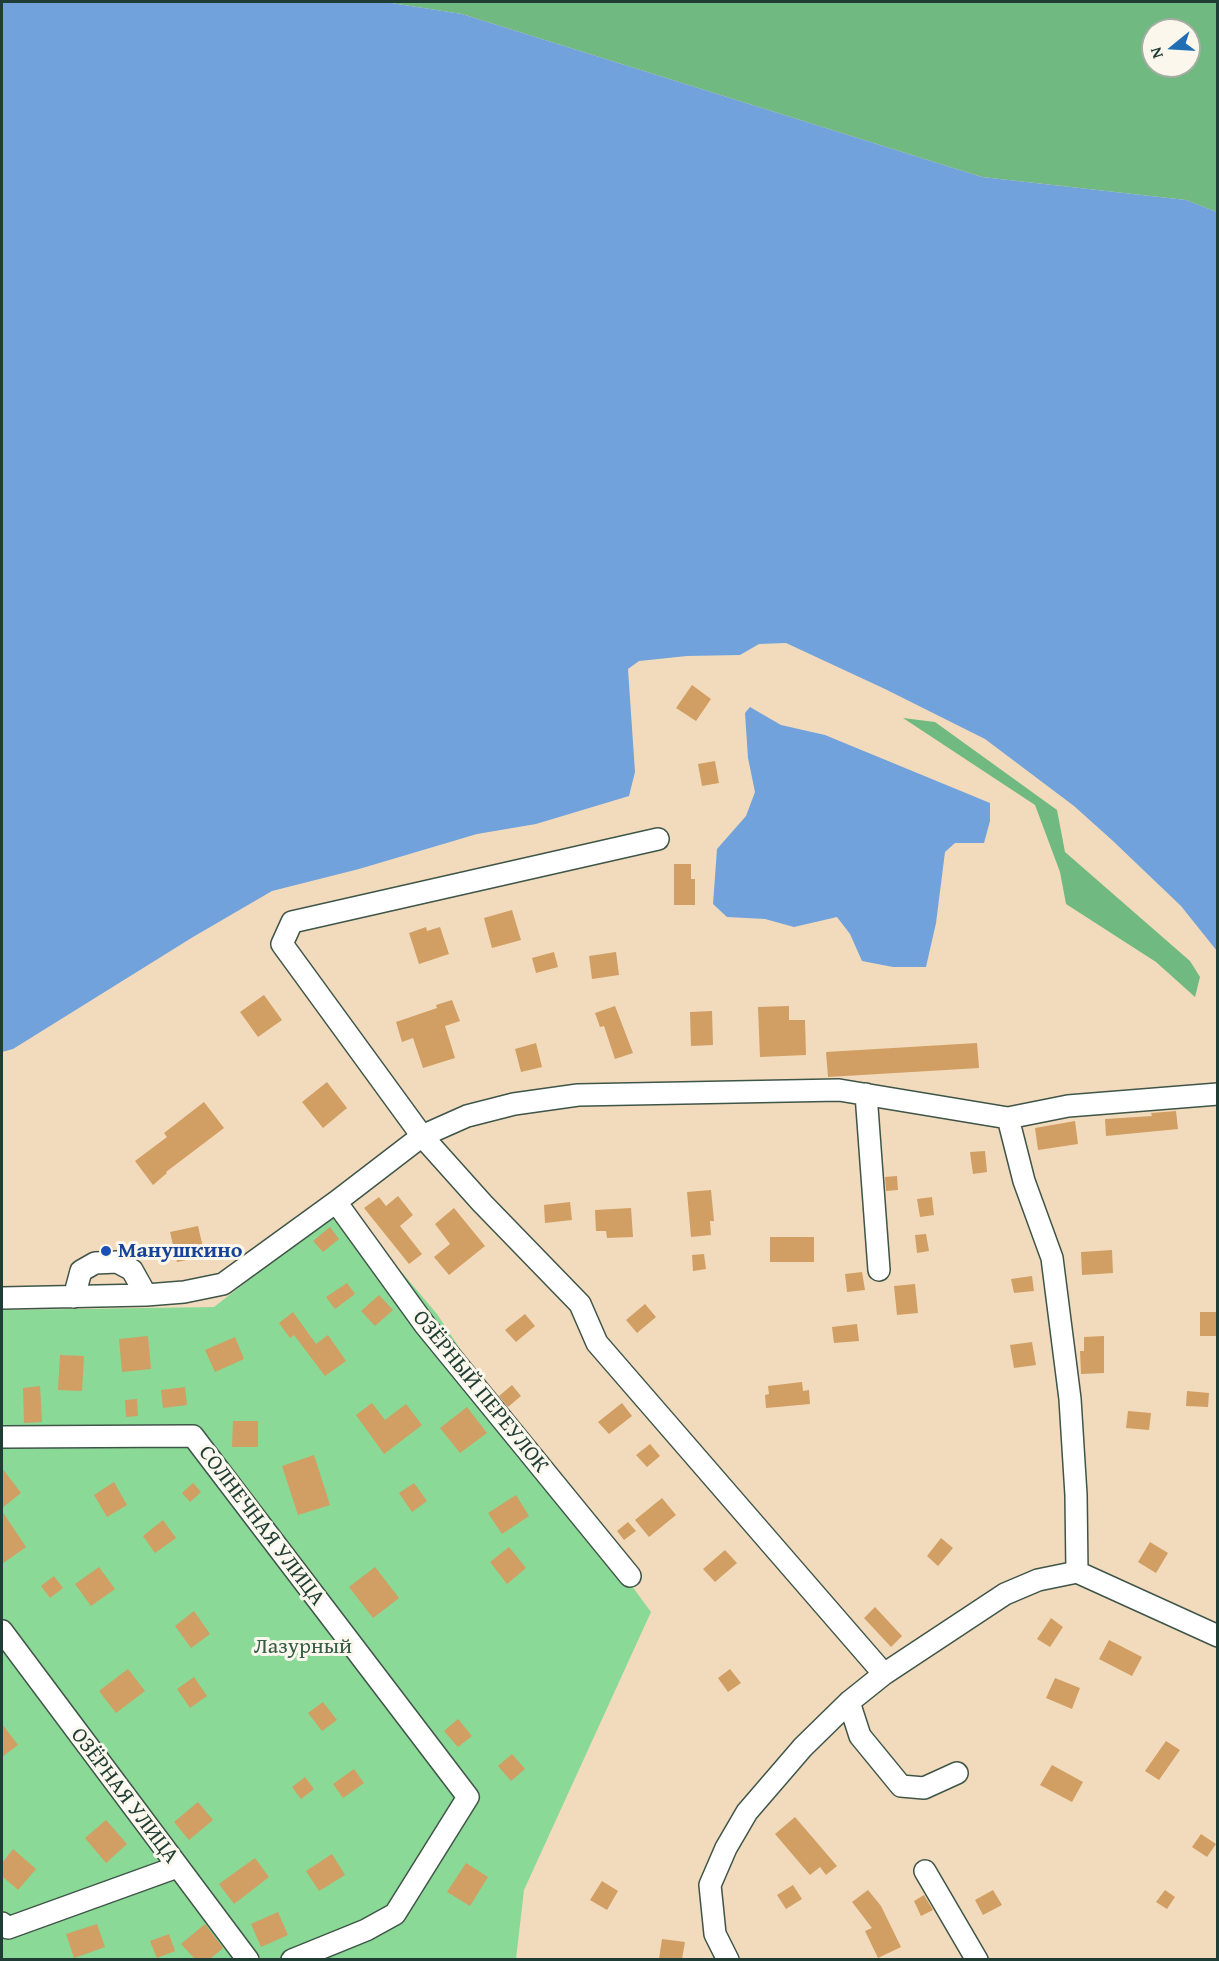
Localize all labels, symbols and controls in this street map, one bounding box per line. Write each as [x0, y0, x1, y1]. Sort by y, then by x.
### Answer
north arrow [1141, 18, 1201, 78]
text: N [1143, 44, 1169, 62]
place label: Манушкино [118, 1238, 242, 1264]
marker: Манушкино [99, 1244, 113, 1258]
street label: ОЗЁРНЫЙ ПЕРЕУЛОК [406, 1305, 554, 1479]
street label: СОЛНЕЧНАЯ УЛИЦА [192, 1441, 330, 1611]
park label: Лазурный [254, 1634, 352, 1660]
street label: ОЗЁРНАЯ УЛИЦА [64, 1723, 184, 1869]

